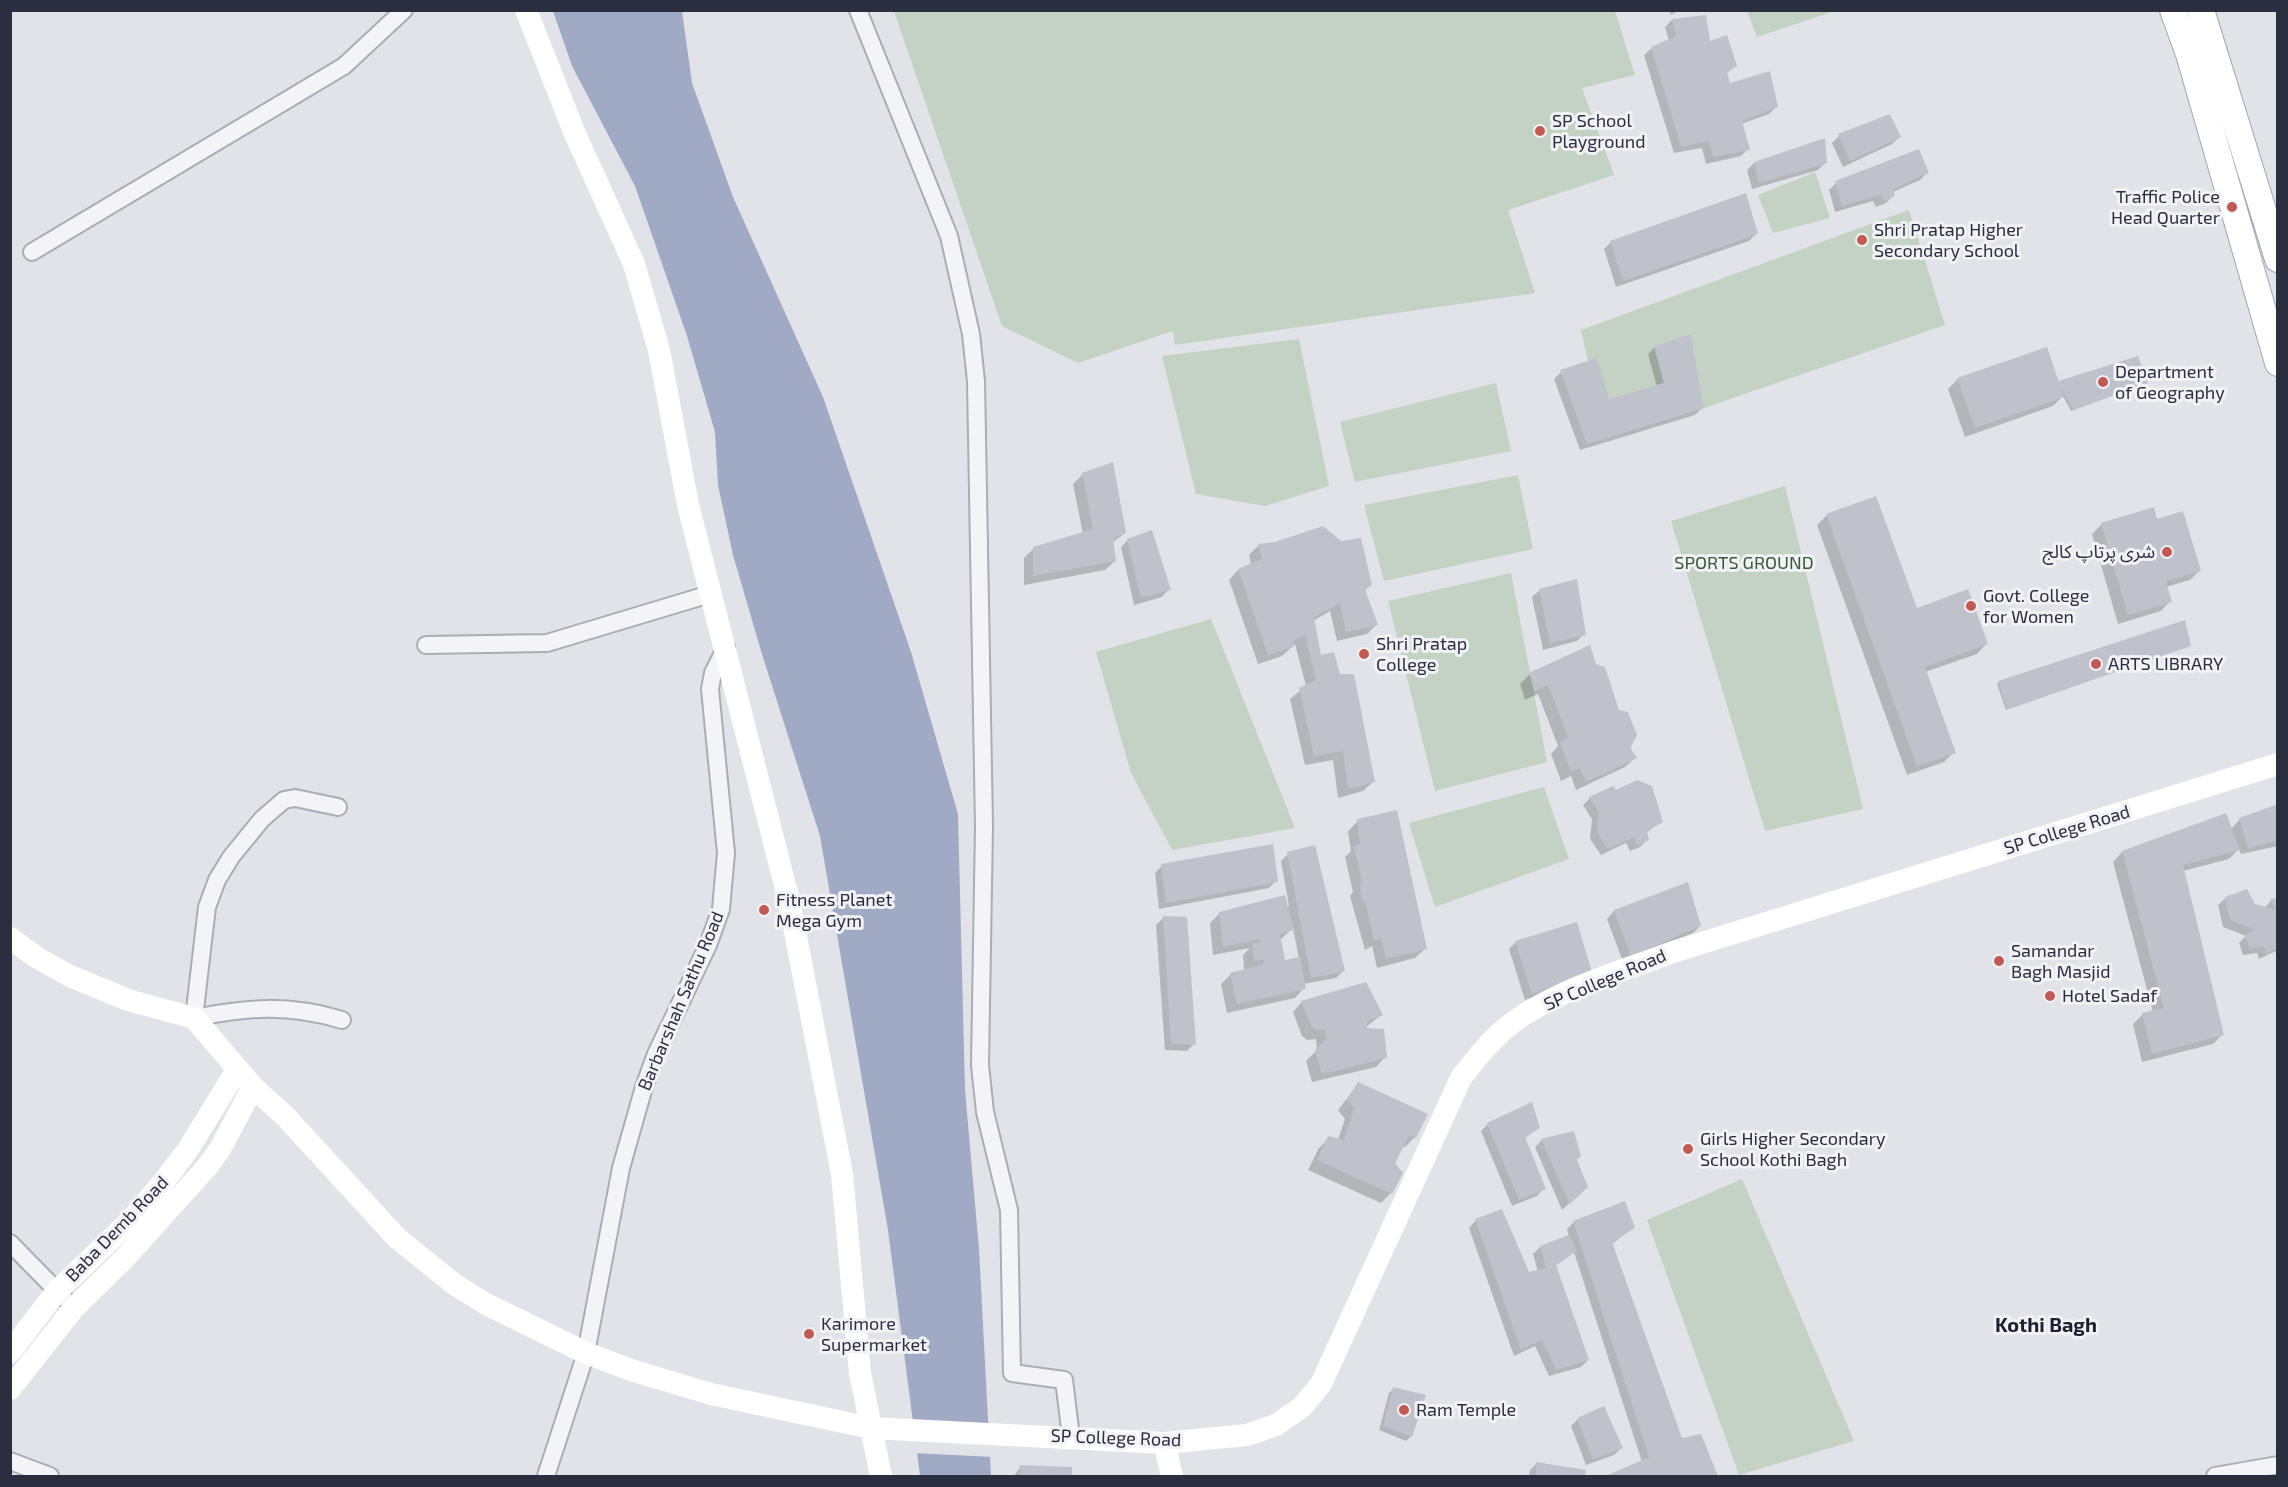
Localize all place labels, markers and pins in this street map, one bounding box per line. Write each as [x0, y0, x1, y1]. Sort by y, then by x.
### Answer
place label: SP School Playground [1552, 110, 1646, 152]
marker: SP School Playground [1533, 124, 1547, 138]
place label: Traffic Police Head Quarter [2111, 186, 2220, 228]
marker: Traffic Police Head Quarter [2225, 200, 2239, 214]
place label: Shri Pratap Higher Secondary School [1874, 219, 2023, 262]
marker: Shri Pratap Higher Secondary School [1855, 233, 1869, 247]
place label: Department of Geography [2115, 361, 2225, 404]
marker: Department of Geography [2096, 375, 2110, 389]
place label: شری پرتاپ کالج [2043, 541, 2155, 563]
marker: شری پرتاپ کالج [2160, 545, 2174, 559]
place label: Govt. College for Women [1983, 585, 2089, 628]
marker: Govt. College for Women [1964, 599, 1978, 613]
place label: Shri Pratap College [1376, 633, 1467, 676]
marker: Shri Pratap College [1357, 647, 1371, 661]
place label: ARTS LIBRARY [2108, 653, 2223, 675]
marker: ARTS LIBRARY [2089, 657, 2103, 671]
place label: Fitness Planet Mega Gym [776, 889, 892, 932]
marker: Fitness Planet Mega Gym [757, 903, 771, 917]
place label: Samandar Bagh Masjid [2011, 940, 2111, 982]
marker: Samandar Bagh Masjid [1992, 954, 2006, 968]
place label: Hotel Sadaf [2062, 985, 2157, 1007]
marker: Hotel Sadaf [2043, 989, 2057, 1003]
place label: Girls Higher Secondary School Kothi Bagh [1700, 1128, 1885, 1170]
marker: Girls Higher Secondary School Kothi Bagh [1681, 1142, 1695, 1156]
place label: Karimore Supermarket [821, 1313, 927, 1356]
marker: Karimore Supermarket [802, 1327, 816, 1341]
place label: Ram Temple [1416, 1399, 1516, 1421]
marker: Ram Temple [1397, 1403, 1411, 1417]

